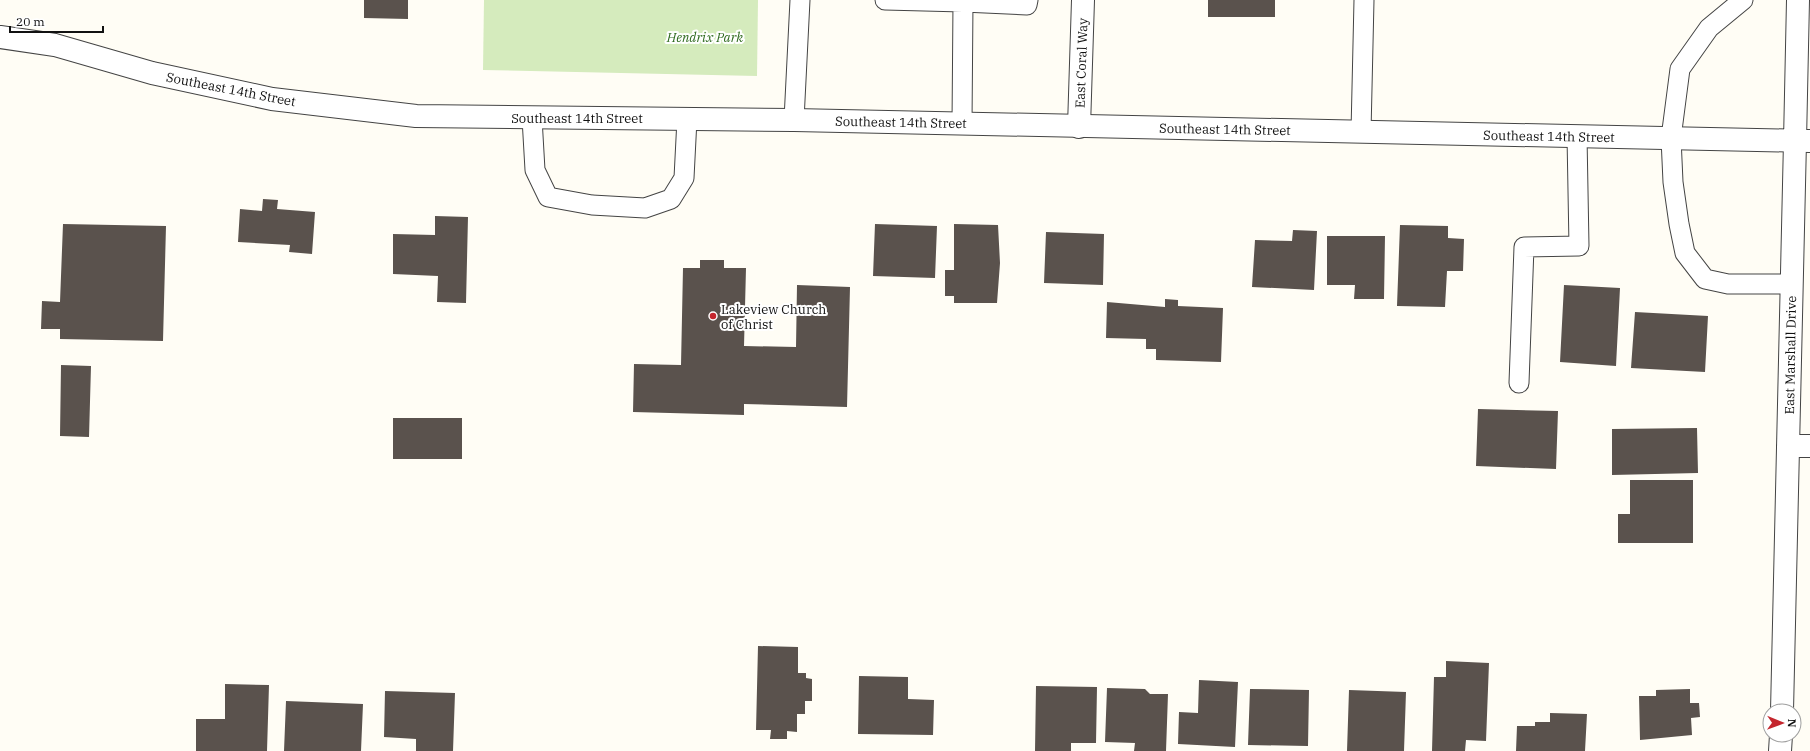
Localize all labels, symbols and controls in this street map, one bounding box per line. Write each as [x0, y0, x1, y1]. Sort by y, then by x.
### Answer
scale bar [10, 8, 103, 34]
text: 20 m [16, 14, 45, 29]
street label: East Coral Way [1071, 17, 1092, 108]
park label: Hendrix Park [666, 29, 743, 46]
street label: Southeast 14th Street [165, 69, 298, 110]
street label: Southeast 14th Street [511, 110, 643, 127]
street label: Southeast 14th Street [835, 113, 967, 132]
street label: Southeast 14th Street [1159, 120, 1291, 139]
street label: Southeast 14th Street [1483, 127, 1615, 146]
street label: East Marshall Drive [1781, 296, 1800, 414]
place label: Lakeview Church of Christ [721, 301, 826, 333]
marker: Lakeview Church of Christ [708, 311, 718, 321]
north arrow [1762, 703, 1802, 743]
text: N [1785, 719, 1799, 728]

